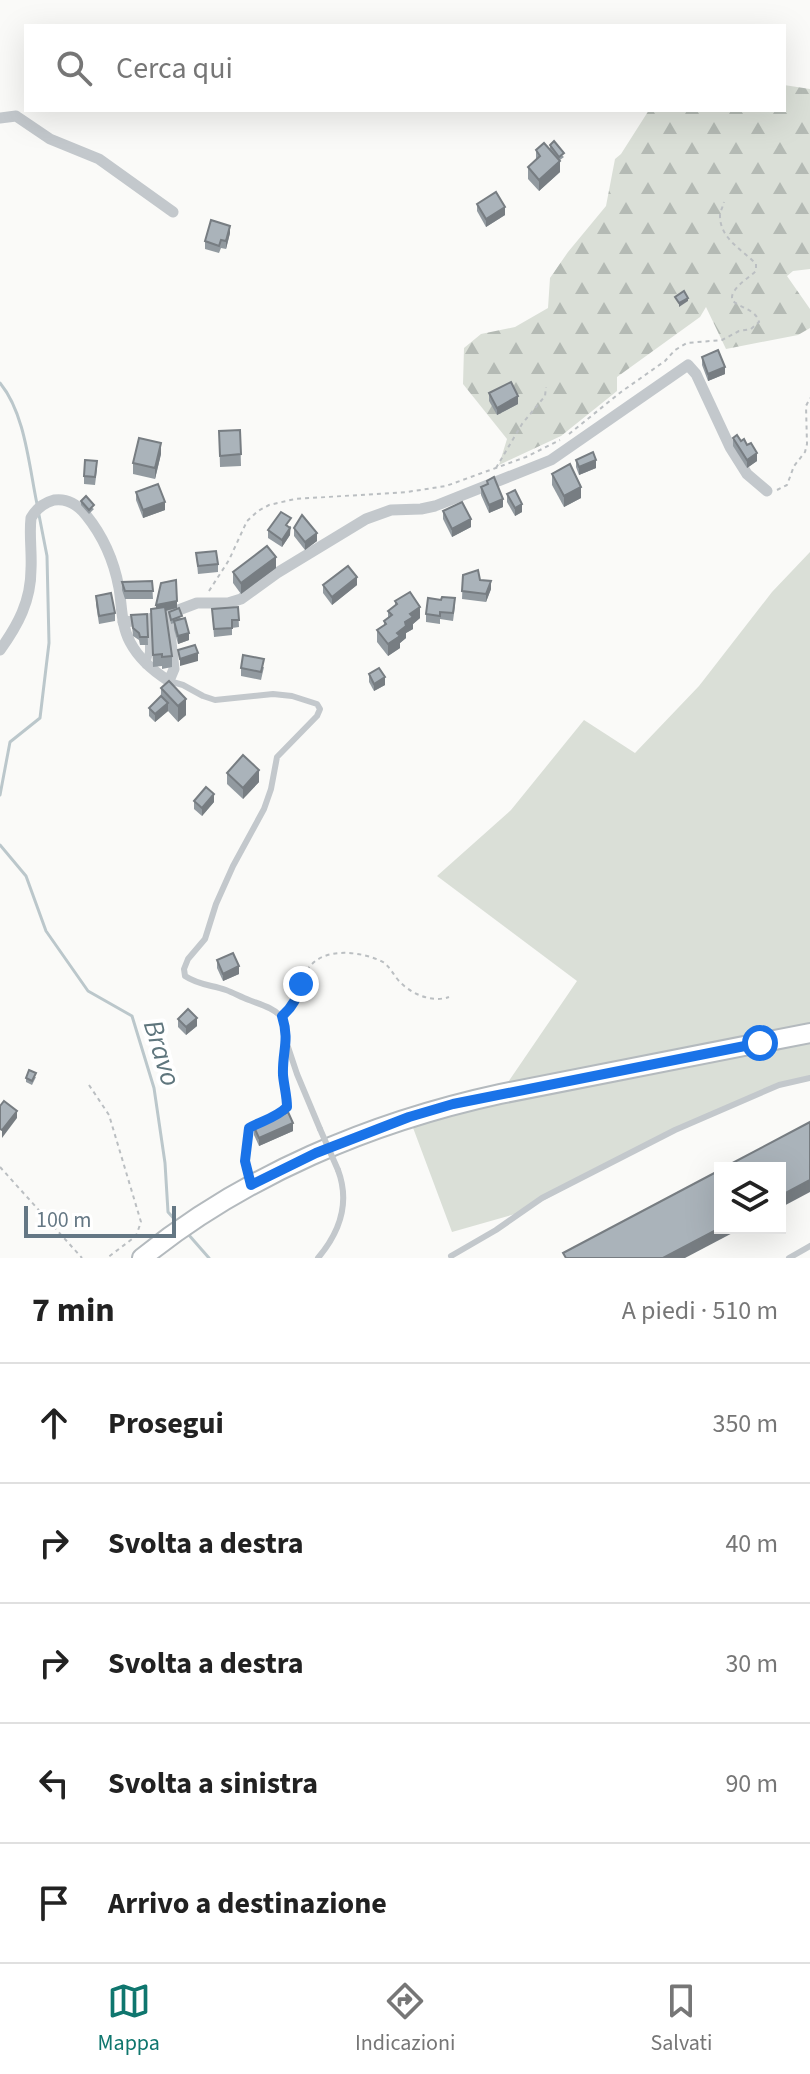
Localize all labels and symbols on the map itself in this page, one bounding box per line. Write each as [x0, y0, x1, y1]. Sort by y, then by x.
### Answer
route end [283, 966, 319, 1002]
water label: Bravo [133, 1015, 191, 1091]
route start [742, 1025, 778, 1061]
scale bar [24, 1202, 176, 1238]

